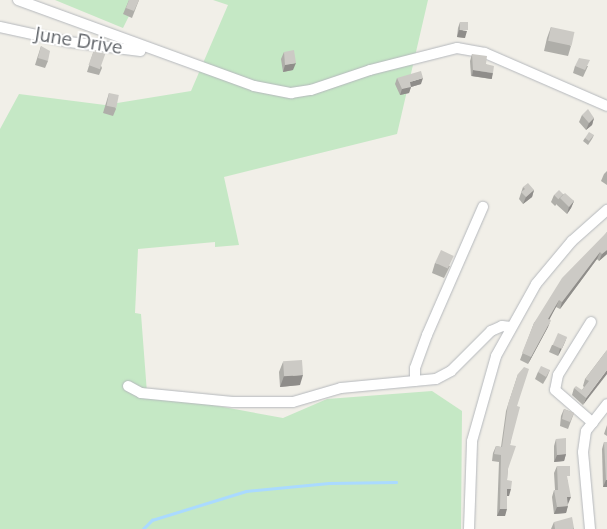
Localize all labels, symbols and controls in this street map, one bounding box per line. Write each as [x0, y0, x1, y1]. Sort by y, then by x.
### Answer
street label: June Drive [32, 23, 124, 59]

